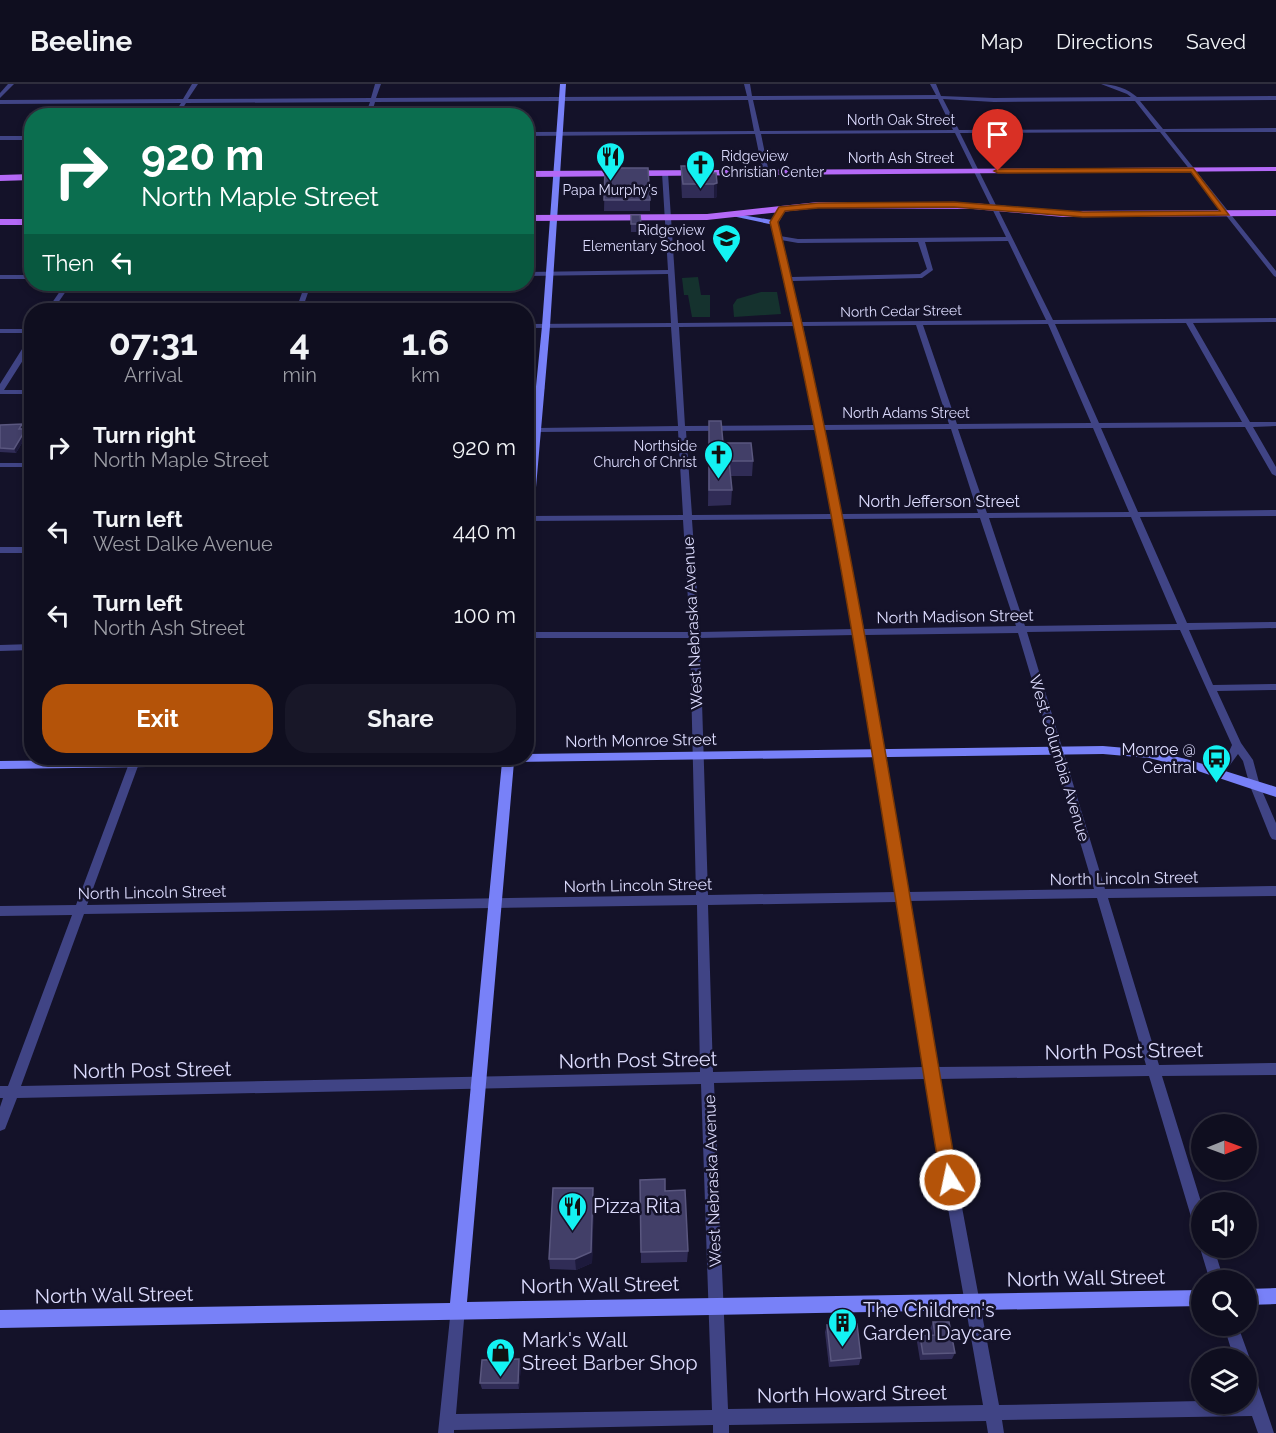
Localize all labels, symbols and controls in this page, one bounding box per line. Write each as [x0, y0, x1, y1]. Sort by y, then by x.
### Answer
text: Beeline [30, 25, 132, 58]
text: Map [980, 29, 1023, 54]
text: Directions [1056, 29, 1153, 54]
text: Saved [1186, 29, 1246, 54]
pin [972, 109, 1023, 171]
street label: North Oak Street [847, 112, 955, 128]
icon: arrive [981, 118, 1014, 151]
text: 920 m [141, 131, 264, 180]
icon: right [42, 132, 120, 210]
restaurant icon: Papa Murphy's [594, 140, 626, 182]
church icon: Ridgeview Christian Center [684, 148, 716, 190]
place label: Ridgeview Christian Center [721, 148, 824, 180]
street label: North Ash Street [848, 150, 955, 166]
text: North Maple Street [141, 181, 379, 212]
place label: Papa Murphy's [562, 182, 658, 198]
place label: Ridgeview Elementary School [582, 222, 706, 254]
school or university icon: Ridgeview Elementary School [710, 222, 742, 264]
icon: left [106, 246, 139, 279]
text: Then [42, 250, 94, 276]
street label: North Cedar Street [840, 302, 962, 320]
text: 07:31 [109, 321, 198, 363]
text: 4 [289, 321, 310, 363]
text: 1.6 [402, 321, 449, 363]
text: Arrival [124, 363, 183, 387]
text: min [282, 363, 317, 387]
text: km [411, 363, 440, 387]
street label: North Adams Street [842, 405, 970, 421]
text: Turn right [93, 422, 196, 448]
icon: right [42, 431, 75, 464]
text: 920 m [452, 434, 516, 460]
place label: Northside Church of Christ [594, 438, 697, 470]
church icon: Northside Church of Christ [702, 438, 734, 480]
text: North Maple Street [93, 448, 269, 472]
street label: North Jefferson Street [858, 492, 1020, 511]
text: Turn left [93, 506, 183, 532]
icon: left [42, 515, 75, 548]
text: 440 m [453, 518, 516, 544]
text: West Dalke Avenue [93, 532, 273, 556]
street label: West Nebraska Avenue [678, 536, 707, 710]
text: Turn left [93, 590, 183, 616]
icon: left [42, 599, 75, 632]
text: 100 m [454, 602, 516, 628]
street label: North Madison Street [876, 606, 1034, 627]
text: North Ash Street [93, 616, 245, 640]
street label: West Columbia Avenue [1025, 673, 1094, 844]
button: Exit [42, 684, 273, 753]
button: Share [285, 684, 516, 753]
street label: North Monroe Street [565, 730, 718, 751]
place label: Monroe @ Central [1122, 740, 1197, 777]
bus stop icon: Monroe @ Central [1201, 742, 1233, 784]
street label: North Lincoln Street [1050, 868, 1199, 889]
street label: North Lincoln Street [564, 875, 713, 896]
street label: North Lincoln Street [78, 882, 227, 903]
street label: North Post Street [1044, 1038, 1204, 1064]
street label: North Post Street [558, 1047, 718, 1073]
street label: North Post Street [72, 1057, 232, 1083]
street label: West Nebraska Avenue [700, 1094, 725, 1268]
north arrow [1191, 1114, 1257, 1180]
map controls [1191, 1114, 1257, 1414]
position arrow [918, 1148, 982, 1212]
restaurant icon: Pizza Rita [556, 1190, 588, 1232]
button: sound [1191, 1192, 1257, 1258]
place label: Pizza Rita [593, 1194, 680, 1218]
street label: North Wall Street [1007, 1265, 1166, 1291]
button: search [1191, 1270, 1257, 1336]
street label: North Wall Street [521, 1272, 680, 1298]
street label: North Wall Street [35, 1282, 194, 1308]
place label: The Children's Garden Daycare [863, 1298, 1012, 1345]
building icon: The Children's Garden Daycare [826, 1306, 858, 1348]
place label: Mark's Wall Street Barber Shop [522, 1328, 698, 1375]
shop icon: Mark's Wall Street Barber Shop [485, 1336, 517, 1378]
button: layers [1191, 1348, 1257, 1414]
street label: North Howard Street [757, 1380, 948, 1408]

